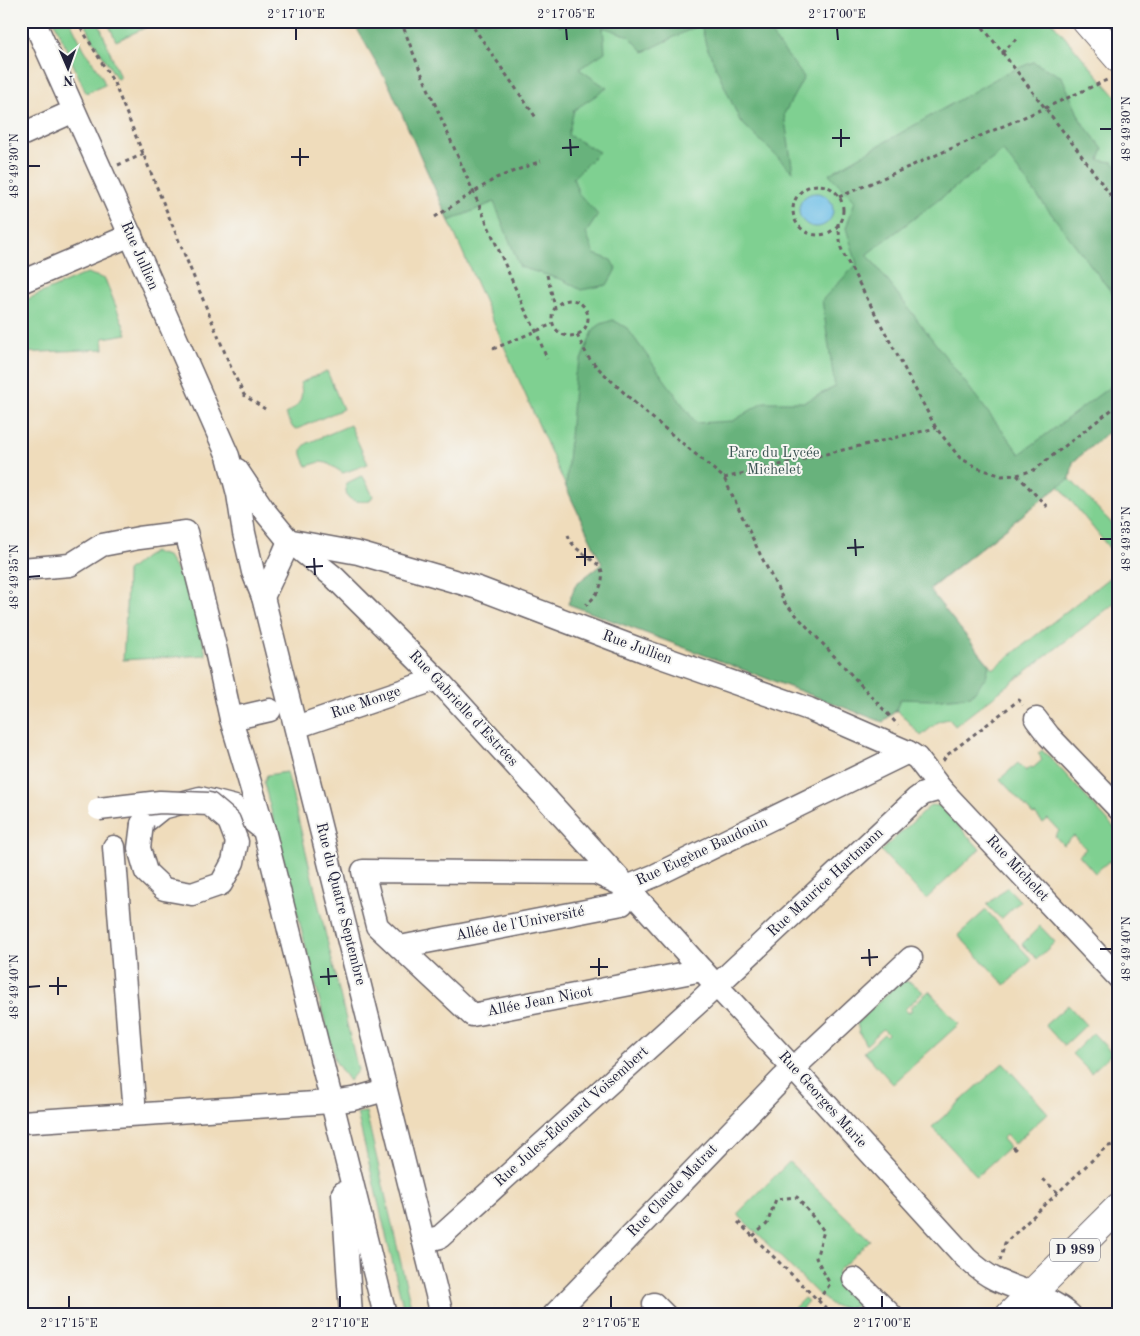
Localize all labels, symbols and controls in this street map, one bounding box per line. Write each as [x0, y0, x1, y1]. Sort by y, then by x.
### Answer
text: 2°17'05"E [537, 8, 595, 21]
text: 2°17'10"E [267, 9, 325, 21]
text: 2°17'00"E [808, 9, 866, 21]
north arrow [42, 42, 92, 92]
text: N [63, 73, 74, 87]
text: 48°49'30"N [1121, 96, 1133, 162]
text: 48°49'30"N [9, 133, 21, 199]
street label: Rue Jullien [117, 220, 161, 292]
park label: Parc du Lycée Michelet [728, 446, 820, 478]
text: 48°49'35"N [1120, 506, 1133, 572]
text: 48°49'35"N [8, 544, 21, 610]
street label: Rue Jullien [600, 628, 674, 668]
street label: Rue Gabrielle d'Estrées [406, 648, 520, 770]
street label: Rue Monge [329, 684, 403, 722]
street label: Rue Eugène Baudouin [634, 815, 770, 889]
street label: Rue du Quatre Septembre [313, 821, 368, 987]
street label: Rue Maurice Hartmann [765, 826, 887, 940]
street label: Rue Michelet [983, 833, 1051, 905]
street label: Allée de l'Université [454, 904, 586, 944]
text: 48°49'40"N [1121, 916, 1133, 982]
text: 48°49'40"N [9, 954, 21, 1020]
street label: Allée Jean Nicot [486, 984, 594, 1020]
street label: Rue Jules-Édouard Voisembert [490, 1042, 652, 1190]
street label: Rue Georges Marie [775, 1049, 869, 1151]
street label: Rue Claude Matrat [625, 1142, 721, 1240]
road number: D 989 [1050, 1238, 1100, 1262]
text: 2°17'15"E [40, 1317, 98, 1330]
text: 2°17'05"E [582, 1317, 640, 1330]
text: 2°17'10"E [311, 1318, 369, 1330]
text: 2°17'00"E [853, 1318, 911, 1330]

